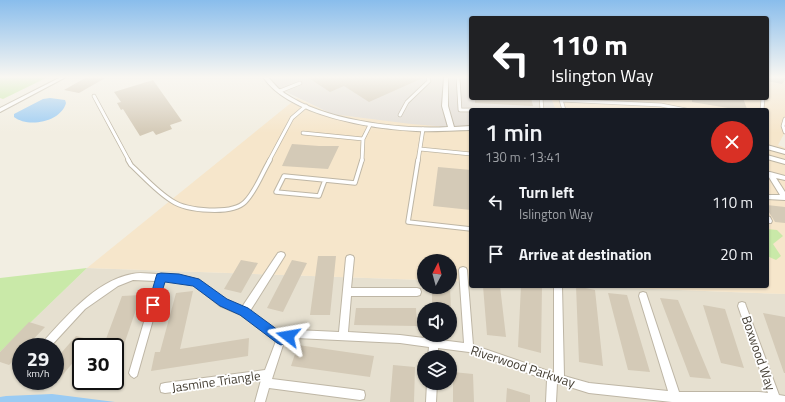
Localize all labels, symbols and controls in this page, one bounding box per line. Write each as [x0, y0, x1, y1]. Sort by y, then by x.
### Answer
text: 110 m [551, 23, 628, 66]
icon: left [485, 32, 537, 84]
text: Islington Way [551, 62, 654, 89]
text: 1 min [485, 114, 543, 150]
button: close [711, 121, 753, 163]
text: 130 m · 13:41 [485, 147, 561, 167]
text: Turn left [519, 181, 574, 204]
icon: left [485, 191, 507, 213]
text: 110 m [712, 191, 753, 214]
text: Islington Way [519, 204, 593, 224]
icon: arrive [485, 243, 507, 265]
text: Arrive at destination [519, 243, 652, 266]
text: 20 m [720, 243, 753, 266]
north arrow [417, 254, 457, 294]
map controls [417, 254, 457, 390]
pin [136, 288, 170, 322]
icon: arrive [142, 294, 164, 316]
button: sound [417, 302, 457, 342]
street label: Boxwood Way [737, 313, 781, 393]
position arrow [267, 315, 309, 357]
speed limit sign: 30 [72, 338, 124, 390]
street label: Riverwood Parkway [468, 340, 578, 392]
text: 29 [27, 343, 49, 374]
button: layers [417, 350, 457, 390]
street label: Jasmine Triangle [170, 365, 262, 397]
text: km/h [27, 366, 49, 381]

